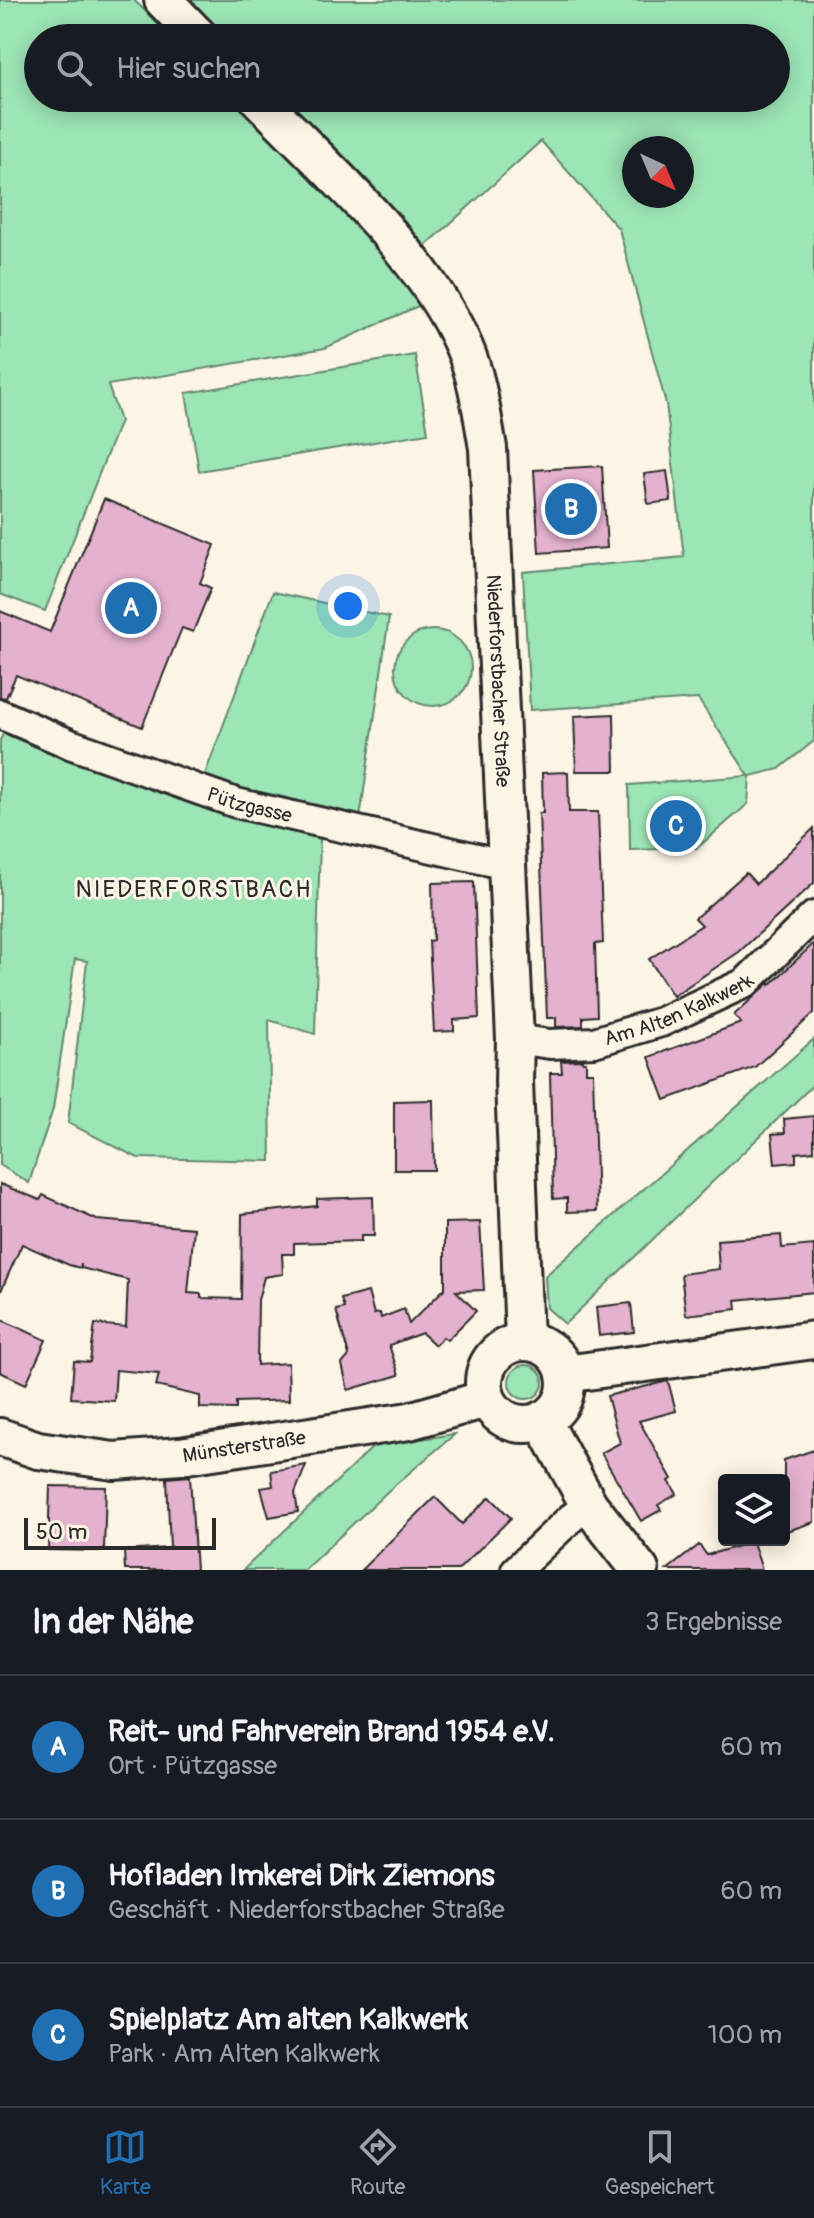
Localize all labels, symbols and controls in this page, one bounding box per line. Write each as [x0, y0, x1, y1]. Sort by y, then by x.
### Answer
search box [24, 24, 790, 112]
icon: search [52, 46, 96, 90]
text: Hier suchen [116, 50, 261, 87]
north arrow [622, 136, 694, 208]
pin: B [545, 479, 597, 539]
street label: Niederforstbacher Straße [481, 574, 515, 788]
pin: A [105, 578, 157, 638]
your location [328, 586, 368, 626]
street label: Pützgasse [204, 782, 295, 828]
pin: C [650, 796, 702, 856]
district label: NIEDERFORSTBACH [76, 875, 312, 904]
street label: Am Alten Kalkwerk [601, 969, 760, 1051]
street label: Münsterstraße [181, 1425, 307, 1468]
map controls [718, 1474, 790, 1546]
button: layers [718, 1474, 790, 1546]
scale bar [24, 1514, 216, 1550]
text: 50 m [36, 1518, 87, 1546]
text: In der Nähe [32, 1601, 193, 1644]
text: 3 Ergebnisse [645, 1606, 782, 1638]
text: Reit- und Fahrverein Brand 1954 e.V. [108, 1713, 555, 1750]
text: A [50, 1731, 66, 1763]
text: 60 m [720, 1731, 782, 1763]
text: Ort · Pützgasse [108, 1750, 277, 1782]
text: Hofladen Imkerei Dirk Ziemons [108, 1857, 495, 1894]
text: B [51, 1875, 65, 1907]
text: 60 m [720, 1875, 782, 1907]
text: Geschäft · Niederforstbacher Straße [108, 1894, 505, 1926]
text: Spielplatz Am alten Kalkwerk [108, 2001, 468, 2038]
text: C [50, 2019, 66, 2051]
text: 100 m [708, 2019, 782, 2051]
text: Park · Am Alten Kalkwerk [108, 2038, 380, 2070]
tab: Karte [100, 2125, 151, 2201]
tab: Route [350, 2125, 405, 2201]
tab: Gespeichert [605, 2125, 714, 2201]

